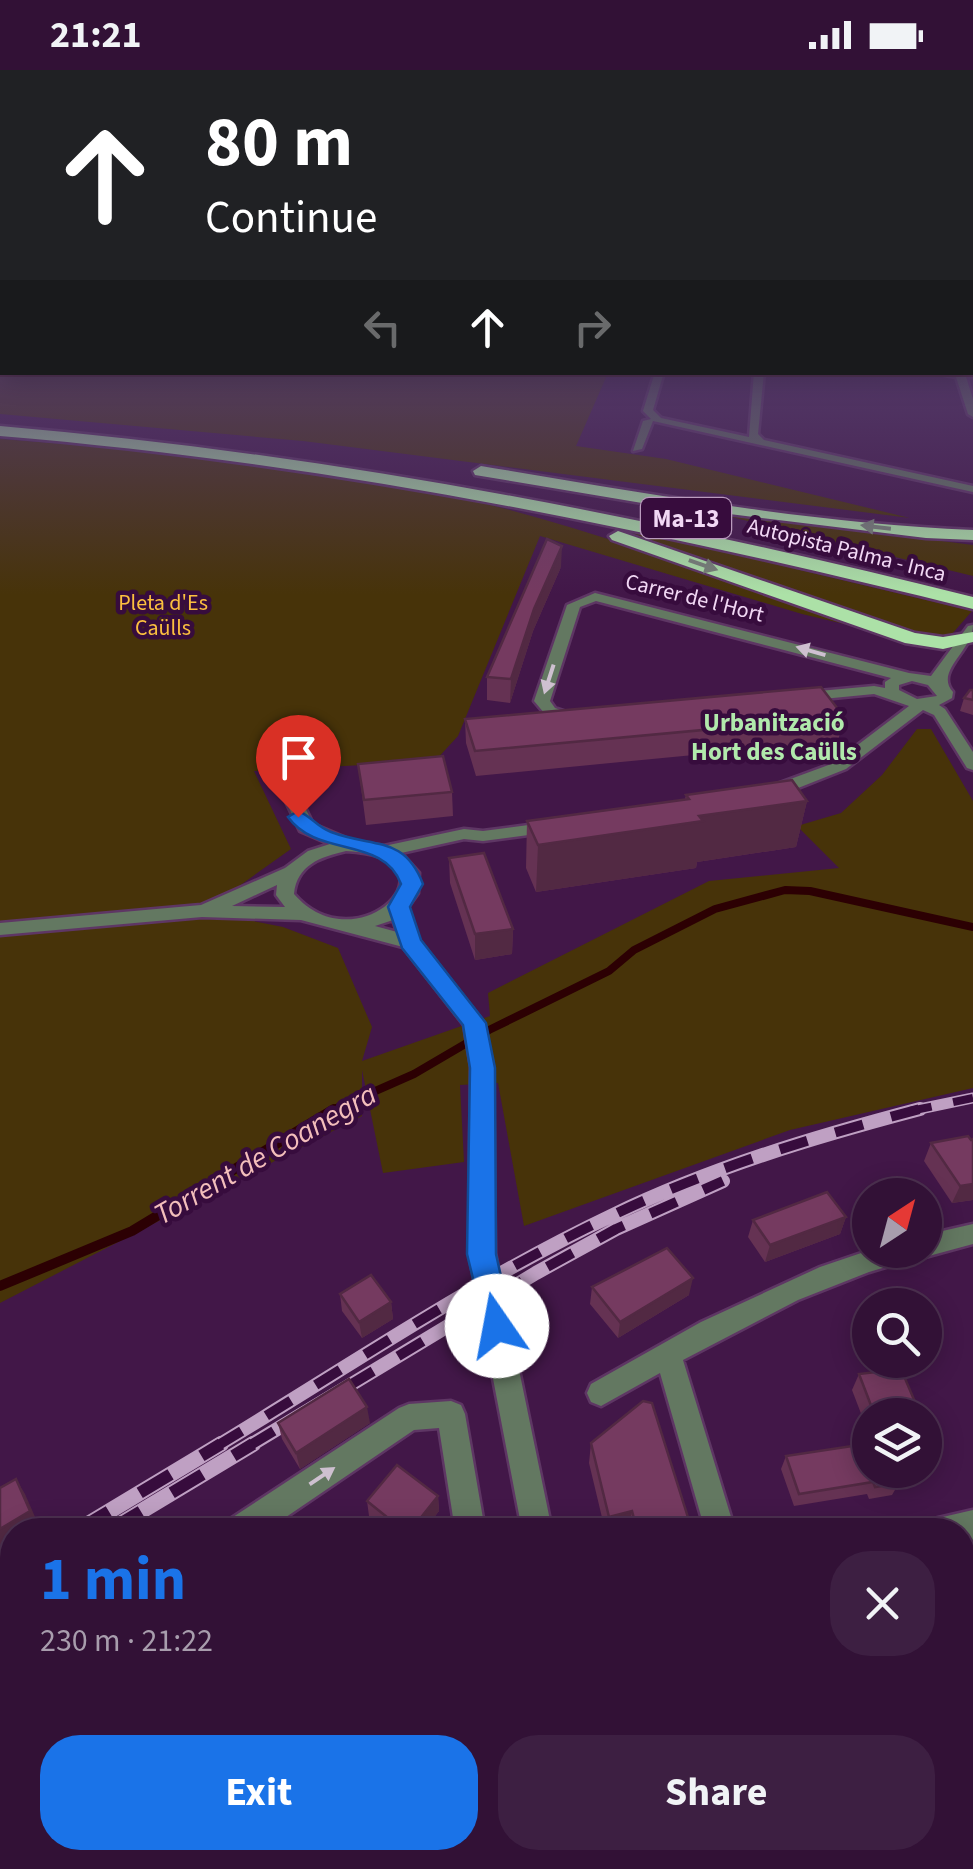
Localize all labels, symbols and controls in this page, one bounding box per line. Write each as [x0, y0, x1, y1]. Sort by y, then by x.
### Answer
text: 21:21 [50, 8, 142, 62]
text: 80 m [205, 93, 353, 193]
icon: ahead [40, 110, 170, 240]
text: Continue [205, 186, 377, 250]
icon: left [355, 300, 410, 355]
icon: ahead [460, 300, 515, 355]
icon: right [565, 300, 620, 355]
road number: Ma-13 [641, 498, 731, 538]
street label: Autopista Palma - Inca [744, 510, 949, 590]
one-way arrow [860, 519, 891, 535]
one-way arrow [688, 558, 718, 573]
street label: Carrer de l'Hort [622, 565, 768, 631]
park label: Pleta d'Es Caülls [118, 587, 208, 644]
one-way arrow [796, 643, 827, 659]
one-way arrow [541, 665, 556, 695]
district label: Urbanització Hort des Caülls [691, 705, 857, 770]
pin [256, 715, 341, 818]
icon: arrive [271, 730, 326, 785]
water label: Torrent de Coanegra [146, 1073, 385, 1236]
north arrow [852, 1178, 942, 1268]
map controls [852, 1178, 942, 1488]
position arrow [445, 1274, 549, 1378]
button: search [852, 1288, 942, 1378]
button: layers [852, 1398, 942, 1488]
one-way arrow [308, 1467, 335, 1486]
text: 1 min [40, 1538, 186, 1623]
button: close [830, 1551, 935, 1656]
text: 230 m · 21:22 [40, 1618, 213, 1664]
button: Exit [40, 1735, 478, 1850]
button: Share [498, 1735, 935, 1850]

